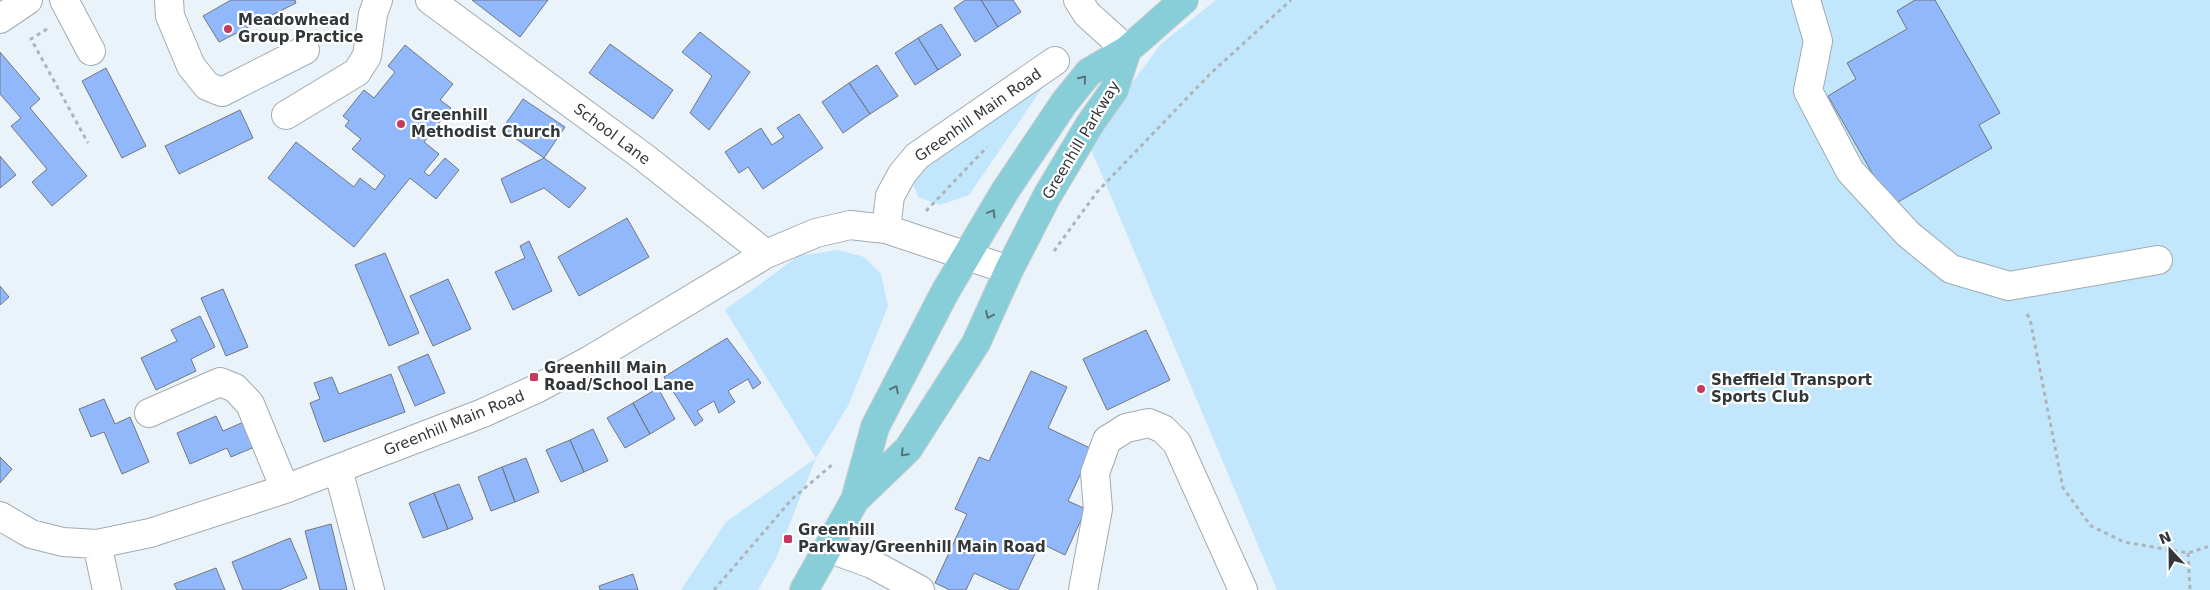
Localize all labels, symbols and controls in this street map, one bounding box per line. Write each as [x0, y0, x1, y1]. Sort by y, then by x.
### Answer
place label: Meadowhead Group Practice [238, 11, 363, 46]
marker: Meadowhead Group Practice [222, 23, 234, 35]
street label: Greenhill Main Road [911, 64, 1045, 166]
one-way arrow [1078, 76, 1087, 85]
street label: Greenhill Parkway [1039, 77, 1124, 202]
street label: School Lane [570, 99, 654, 169]
place label: Greenhill Methodist Church [411, 106, 561, 141]
marker: Greenhill Methodist Church [395, 118, 407, 130]
one-way arrow [985, 210, 995, 219]
one-way arrow [985, 310, 995, 319]
place label: Greenhill Main Road/School Lane [544, 359, 694, 394]
marker: Greenhill Main Road/School Lane [528, 371, 540, 383]
place label: Sheffield Transport Sports Club [1711, 371, 1872, 406]
marker: Sheffield Transport Sports Club [1695, 383, 1707, 395]
one-way arrow [889, 385, 899, 394]
street label: Greenhill Main Road [381, 386, 527, 460]
one-way arrow [901, 447, 910, 456]
place label: Greenhill Parkway/Greenhill Main Road [798, 521, 1046, 556]
north arrow [2145, 525, 2195, 575]
text: N [2157, 528, 2174, 548]
marker: Greenhill Parkway/Greenhill Main Road [782, 533, 794, 545]

